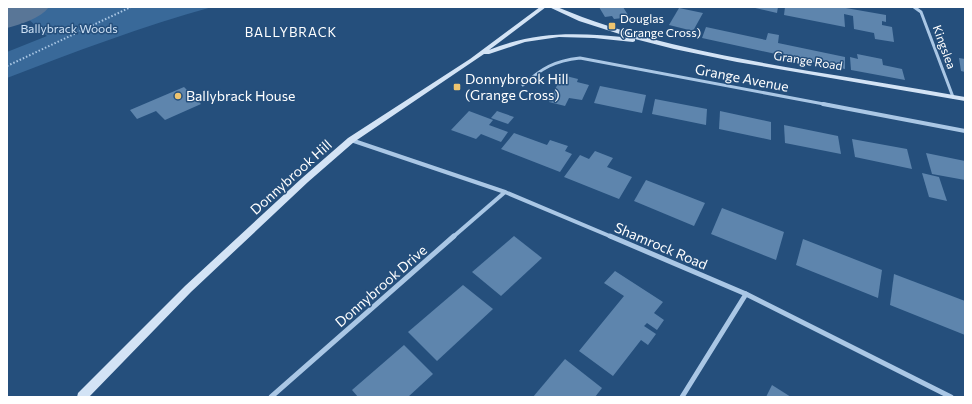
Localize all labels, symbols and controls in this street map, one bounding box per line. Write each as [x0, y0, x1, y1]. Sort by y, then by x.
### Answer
place label: Douglas (Grange Cross) [620, 11, 701, 39]
park label: Ballybrack Woods [20, 21, 118, 35]
marker: Douglas (Grange Cross) [607, 21, 617, 31]
street label: Kingslea [931, 23, 959, 70]
district label: BALLYBRACK [245, 24, 337, 40]
street label: Grange Road [773, 48, 844, 72]
street label: Grange Avenue [694, 60, 790, 95]
place label: Donnybrook Hill (Grange Cross) [465, 70, 569, 103]
marker: Donnybrook Hill (Grange Cross) [452, 82, 462, 92]
place label: Ballybrack House [186, 87, 295, 104]
marker: Ballybrack House [173, 91, 183, 101]
street label: Donnybrook Hill [246, 136, 335, 218]
street label: Shamrock Road [612, 218, 710, 273]
street label: Donnybrook Drive [331, 241, 430, 330]

